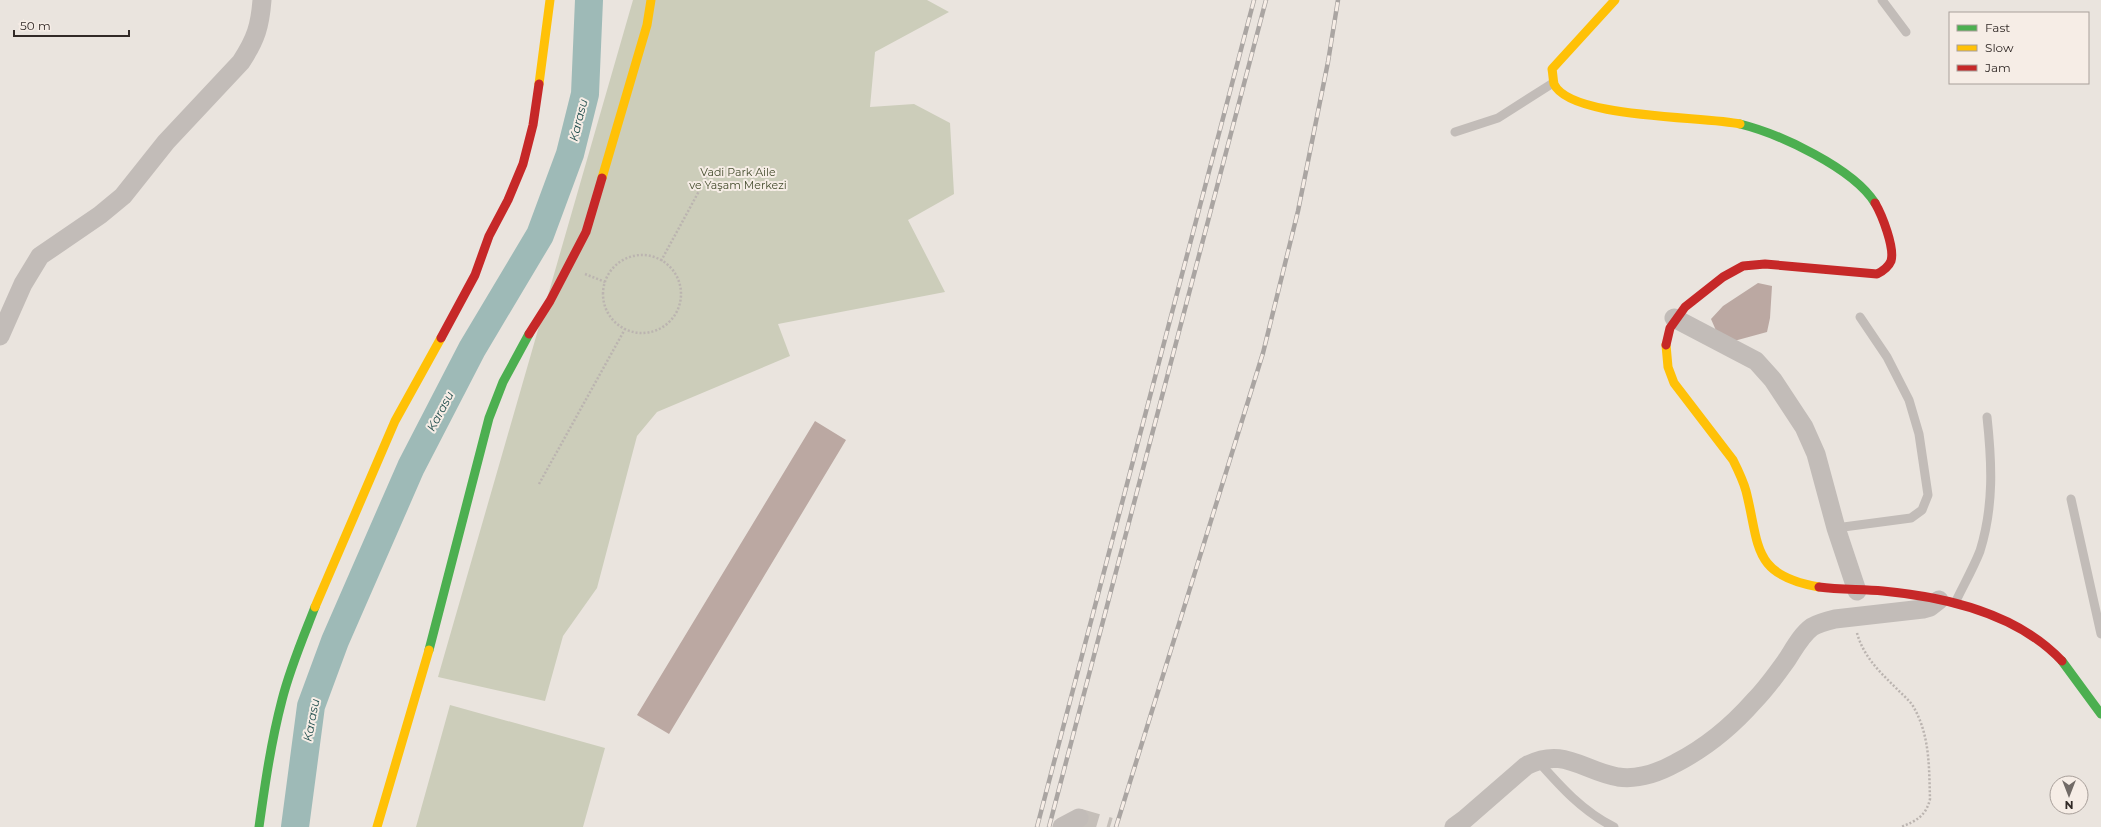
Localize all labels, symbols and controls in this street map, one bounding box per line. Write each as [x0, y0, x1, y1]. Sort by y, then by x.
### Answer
scale bar [14, 12, 129, 38]
legend [1949, 12, 2089, 84]
text: 50 m [20, 18, 51, 33]
text: Fast [1985, 20, 2010, 35]
text: Slow [1985, 40, 2014, 55]
text: Jam [1984, 60, 2011, 75]
water label: Karasu [566, 97, 590, 143]
park label: Vadi Park Aile ve Yaşam Merkezi [689, 165, 787, 192]
water label: Karasu [423, 388, 457, 434]
water label: Karasu [300, 697, 322, 743]
north arrow [2049, 775, 2089, 815]
text: N [2065, 798, 2073, 812]

